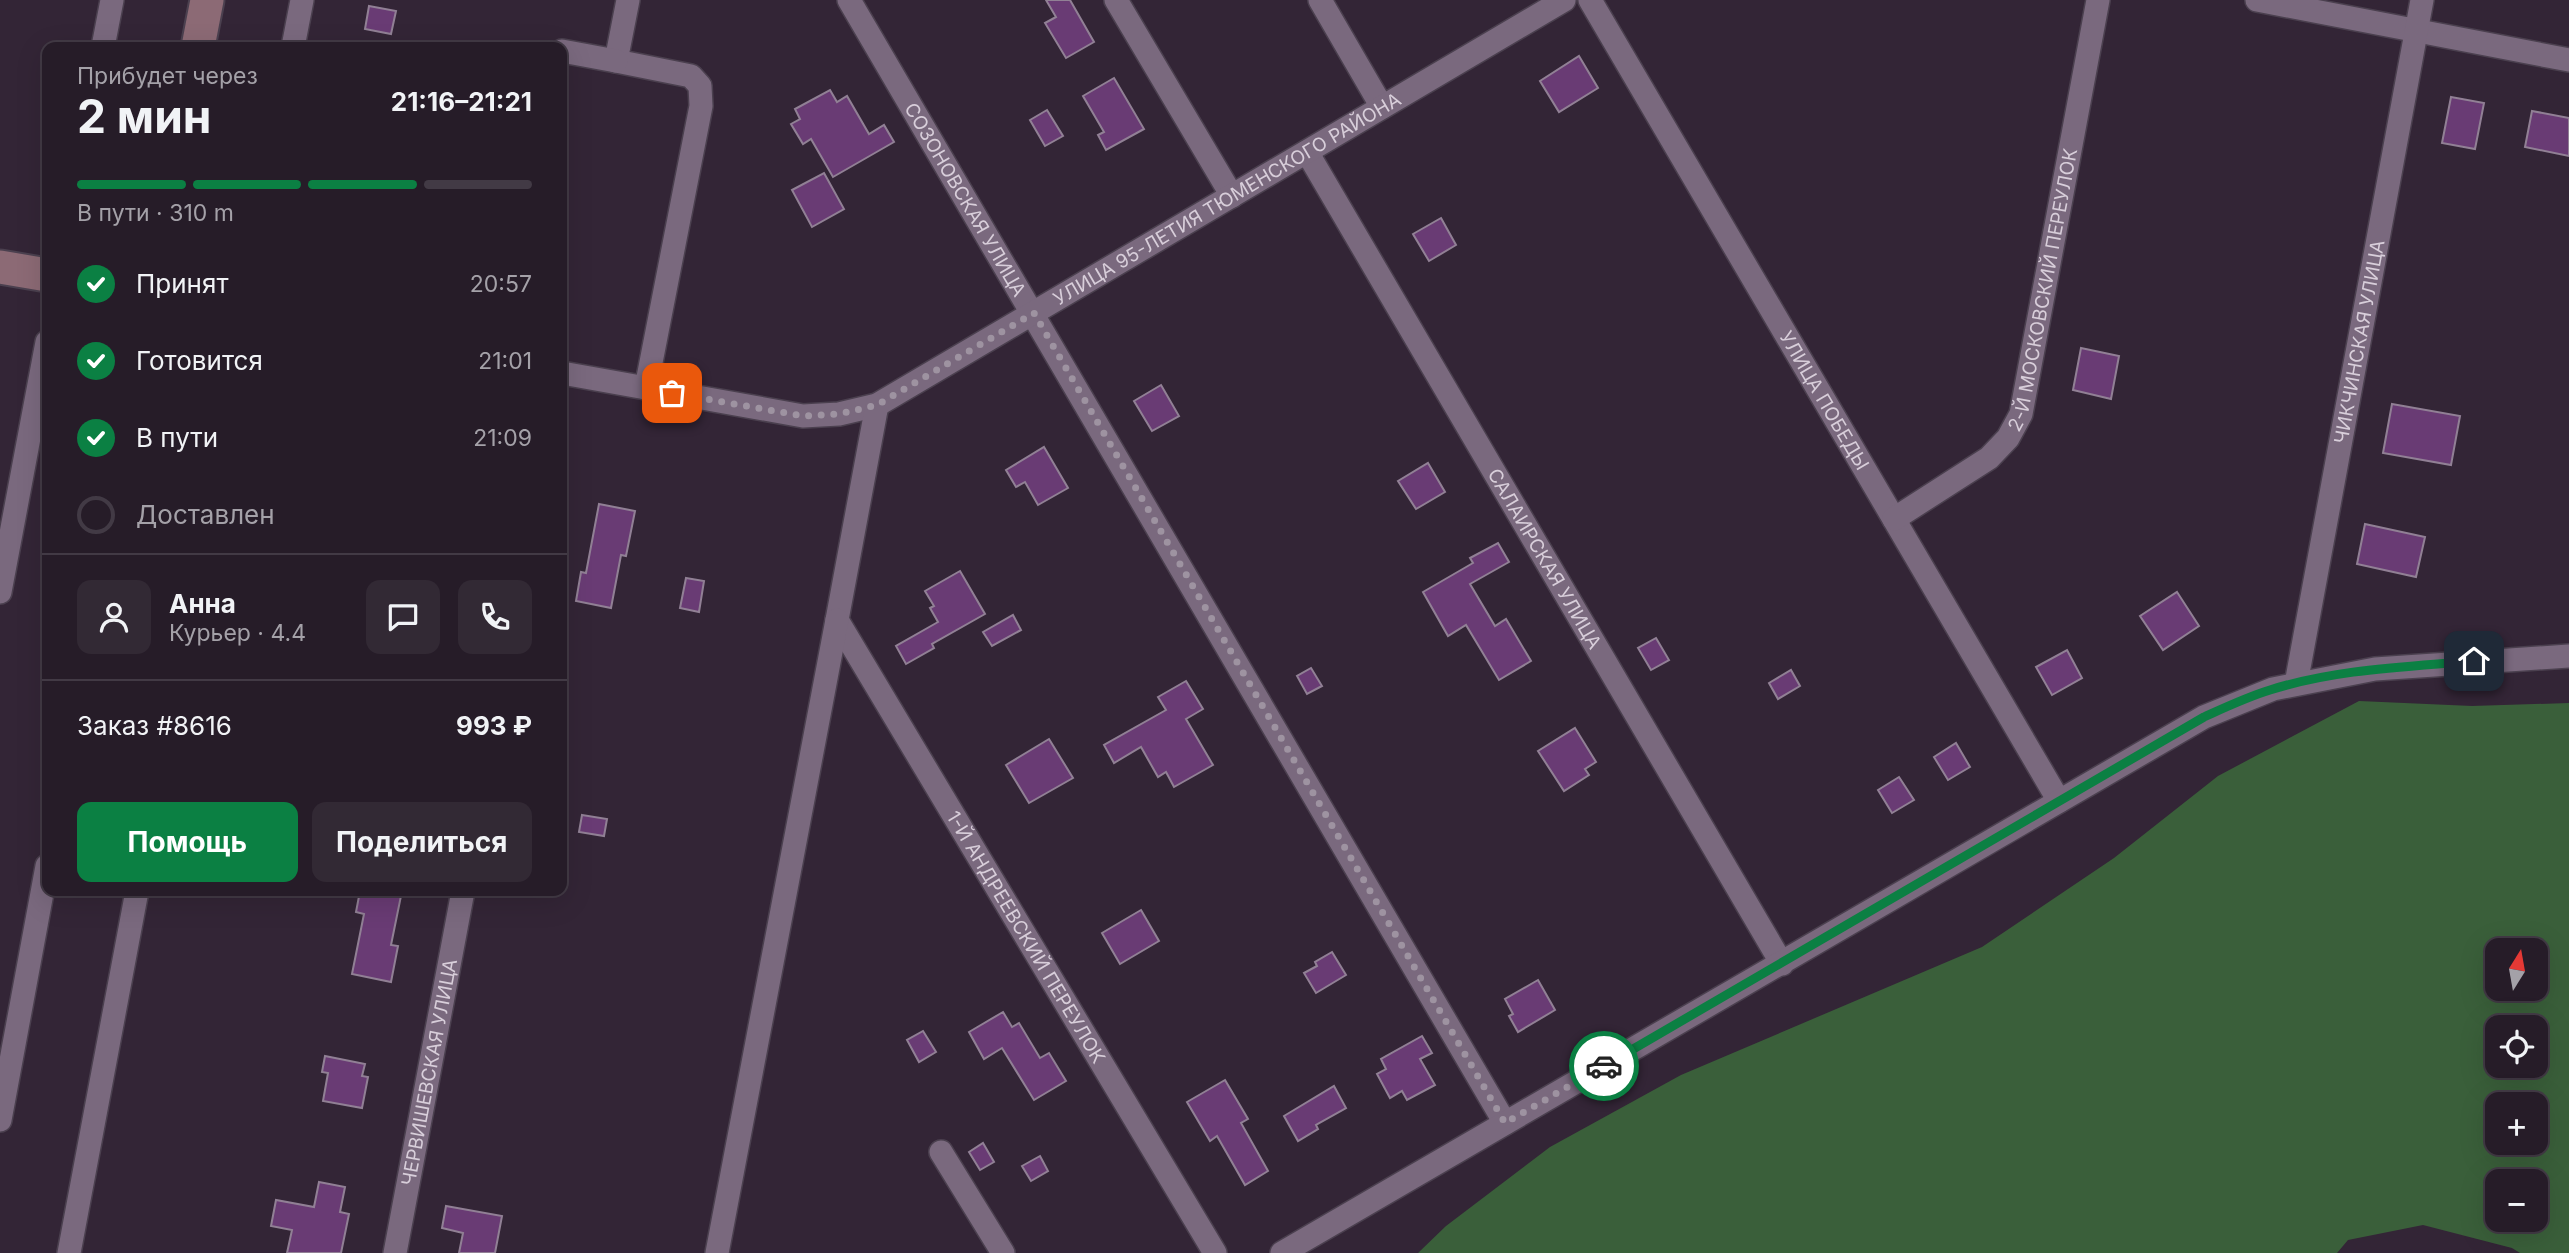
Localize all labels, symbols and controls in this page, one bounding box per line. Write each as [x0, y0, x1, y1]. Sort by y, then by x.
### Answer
text: Прибудет через [77, 62, 258, 90]
text: 21:16–21:21 [391, 86, 532, 117]
street label: УЛИЦА 95-ЛЕТИЯ ТЮМЕНСКОГО РАЙОНА [1049, 87, 1405, 310]
text: 2 мин [77, 88, 212, 144]
street label: СОЗОНОВСКАЯ УЛИЦА [900, 98, 1031, 300]
street label: 2-Й МОСКОВСКИЙ ПЕРЕУЛОК [2002, 146, 2082, 435]
text: В пути · 310 m [77, 199, 234, 227]
street label: ЧИКЧИНСКАЯ УЛИЦА [2329, 238, 2389, 446]
icon: check [77, 265, 115, 303]
text: Принят [136, 268, 229, 299]
text: 20:57 [470, 270, 532, 298]
street label: УЛИЦА ПОБЕДЫ [1775, 327, 1874, 474]
icon: check [77, 342, 115, 380]
text: Готовится [136, 345, 263, 376]
text: 21:01 [478, 347, 532, 375]
pin [642, 363, 702, 423]
icon: bag [653, 374, 691, 412]
icon: check [77, 419, 115, 457]
text: В пути [136, 422, 218, 453]
text: 21:09 [473, 424, 532, 452]
street label: САЛАИРСКАЯ УЛИЦА [1483, 464, 1607, 653]
text: Доставлен [136, 499, 275, 530]
button: person [77, 580, 151, 654]
button: chat [366, 580, 440, 654]
button: phone [458, 580, 532, 654]
text: Анна [169, 588, 236, 619]
text: Курьер · 4.4 [169, 619, 306, 647]
pin [2444, 631, 2504, 691]
icon: home [2455, 642, 2493, 680]
text: Заказ #8616 [77, 710, 232, 741]
text: 993 ₽ [456, 710, 532, 741]
button: Помощь [77, 802, 298, 882]
button: Поделиться [312, 802, 532, 882]
street label: 1-Й АНДРЕЕВСКИЙ ПЕРЕУЛОК [942, 807, 1111, 1068]
north arrow [2485, 938, 2548, 1001]
map controls [2485, 938, 2548, 1232]
street label: ЧЕРВИШЕВСКАЯ УЛИЦА [396, 957, 462, 1187]
button: locate [2485, 1015, 2548, 1078]
courier [1569, 1031, 1639, 1101]
icon: car [1585, 1047, 1623, 1085]
button: + [2485, 1092, 2548, 1155]
button: − [2485, 1169, 2548, 1232]

